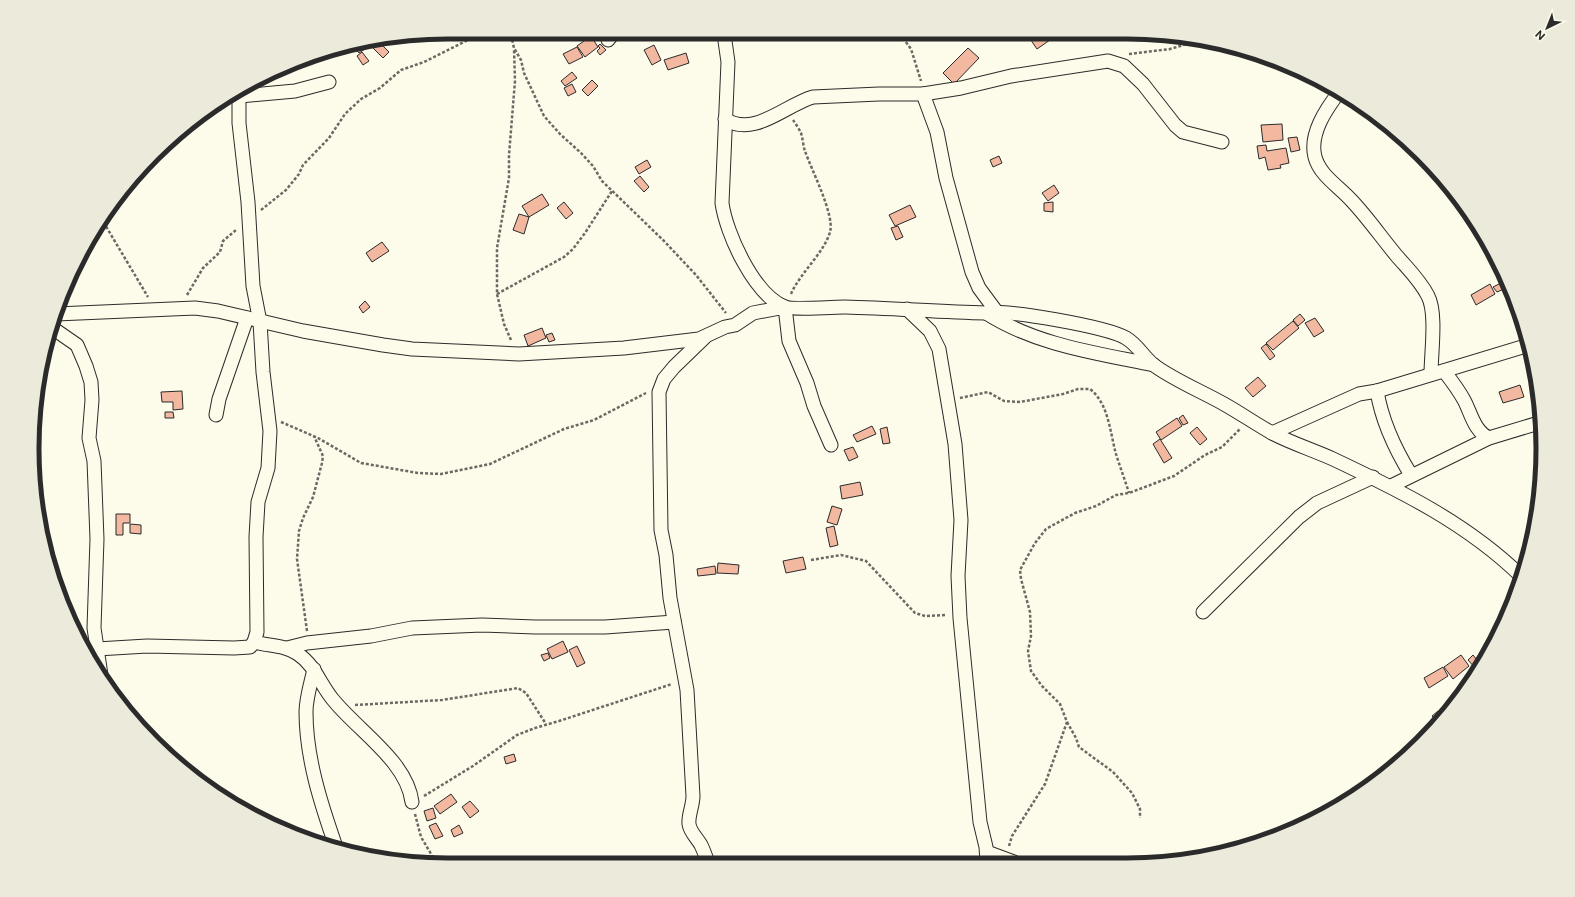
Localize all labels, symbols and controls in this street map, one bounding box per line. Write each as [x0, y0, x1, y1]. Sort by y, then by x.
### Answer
north arrow [1527, 8, 1567, 48]
text: N [1533, 28, 1547, 43]

